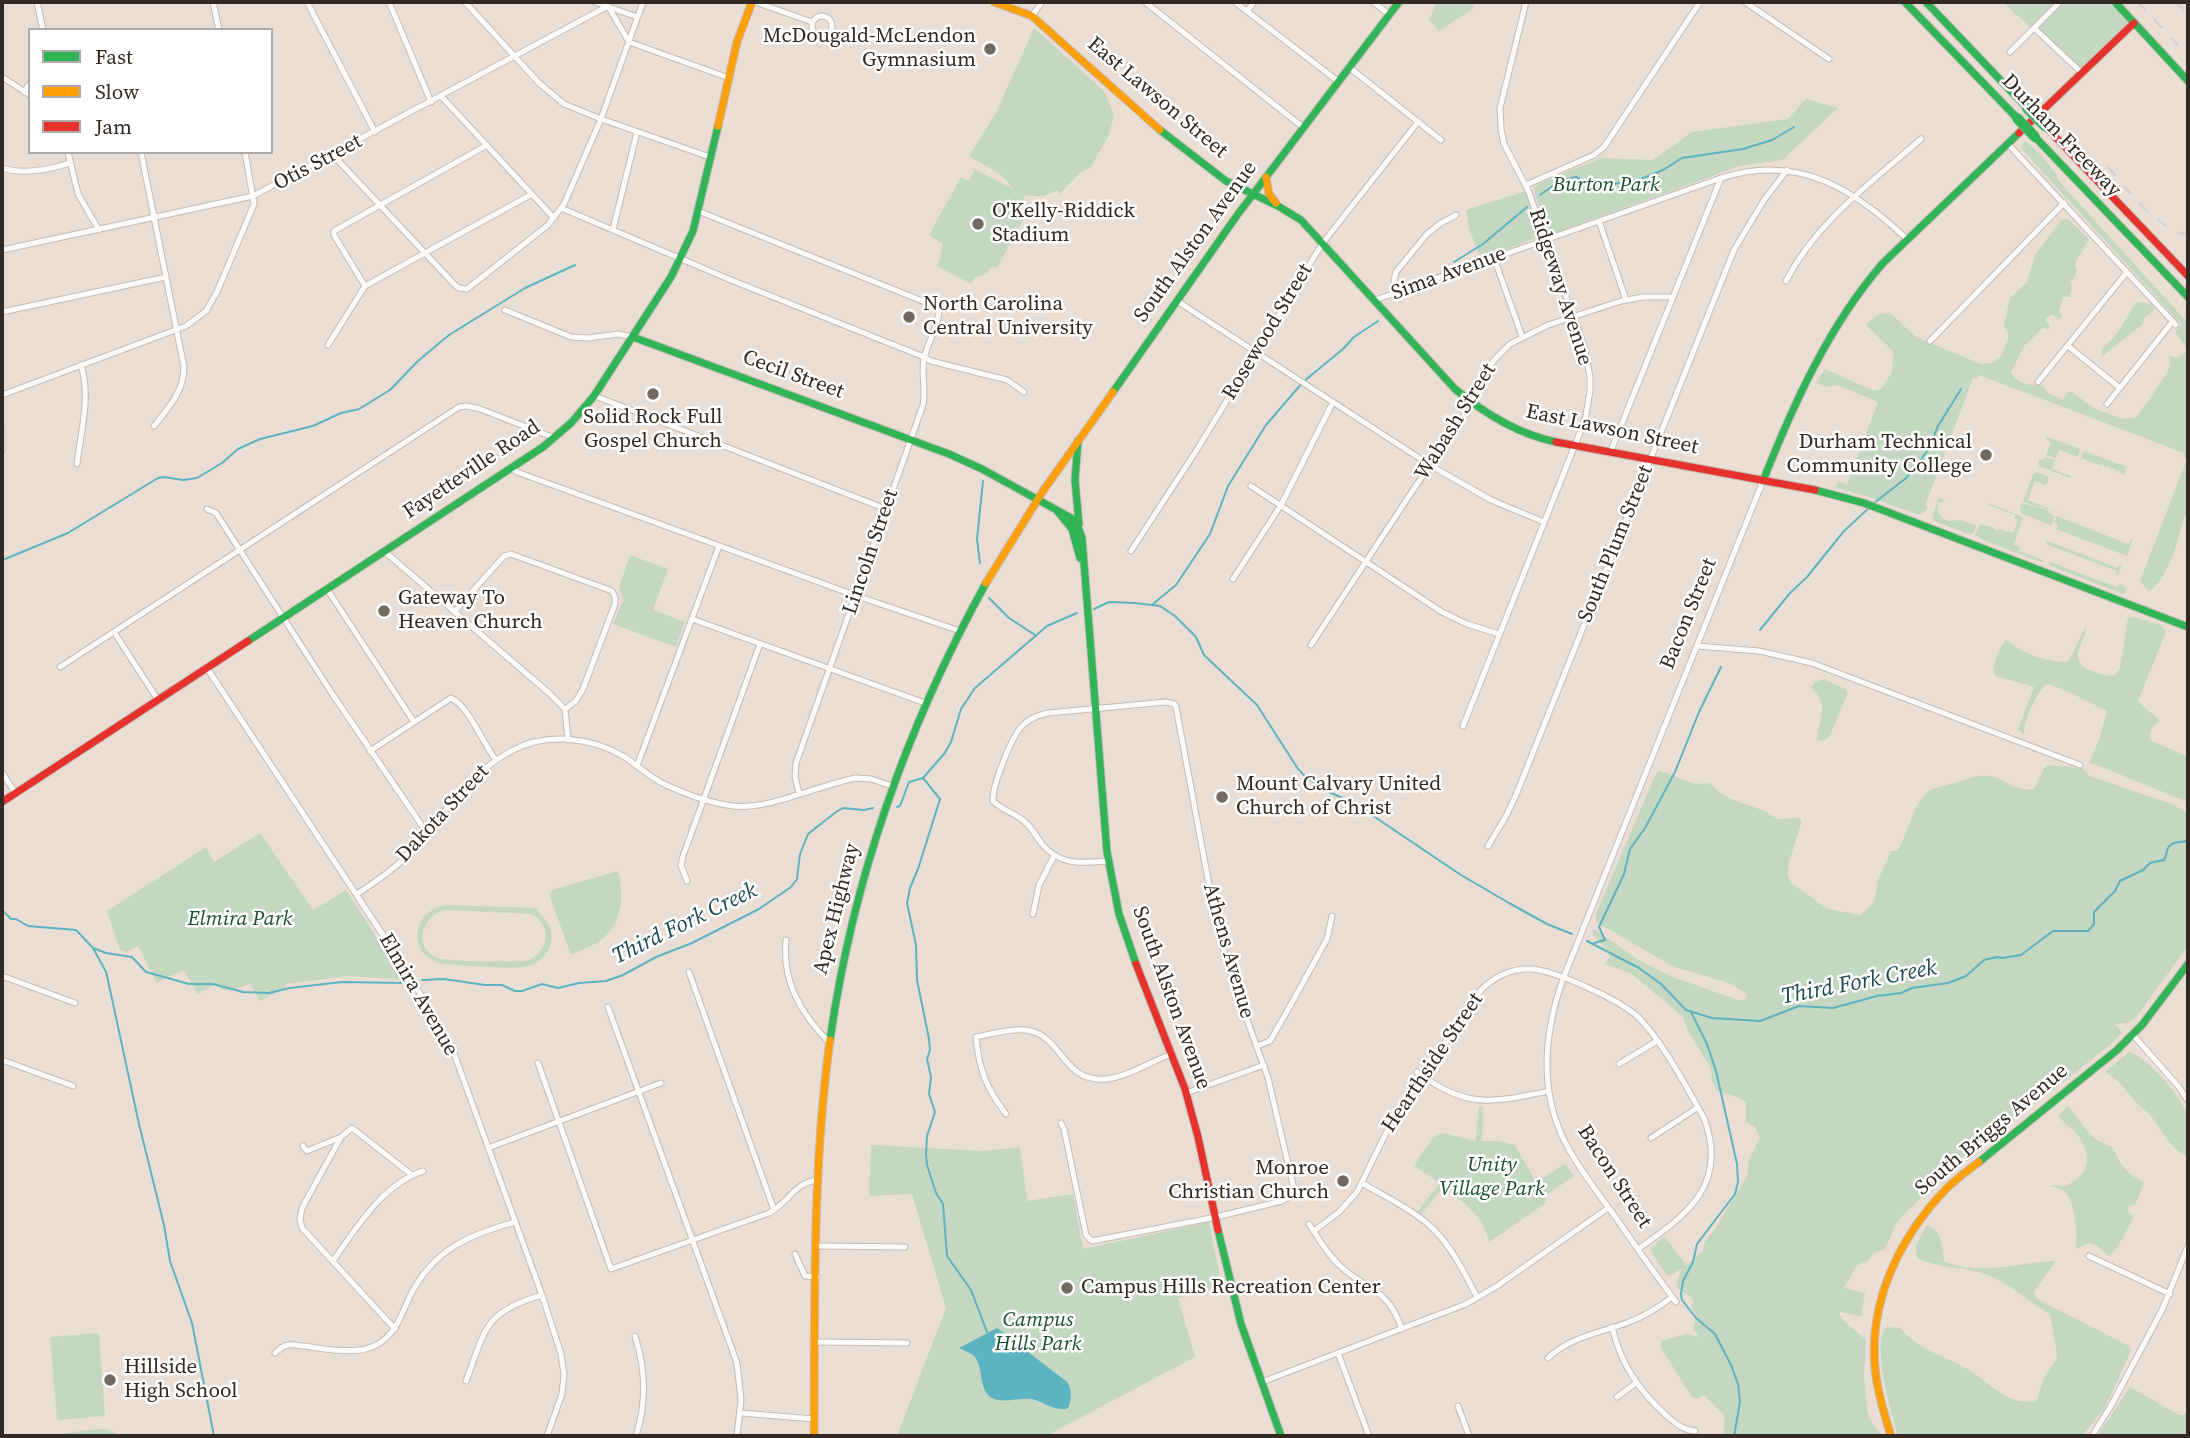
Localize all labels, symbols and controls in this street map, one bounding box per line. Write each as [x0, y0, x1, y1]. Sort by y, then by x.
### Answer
place label: McDougald-McLendon Gymnasium [763, 24, 976, 74]
legend [28, 28, 273, 154]
street label: East Lawson Street [1082, 32, 1232, 164]
marker: McDougald-McLendon Gymnasium [982, 41, 998, 57]
text: Fast [95, 42, 133, 71]
street label: Durham Freeway [1996, 69, 2126, 203]
text: Slow [95, 77, 139, 106]
text: Jam [95, 112, 132, 141]
street label: Otis Street [270, 129, 366, 197]
street label: South Alston Avenue [1129, 157, 1263, 327]
park label: Burton Park [1552, 173, 1660, 199]
place label: O'Kelly-Riddick Stadium [992, 199, 1135, 249]
street label: Ridgeway Avenue [1523, 205, 1597, 369]
marker: O'Kelly-Riddick Stadium [970, 216, 986, 232]
street label: Sima Avenue [1388, 242, 1510, 306]
street label: Rosewood Street [1217, 259, 1319, 405]
place label: North Carolina Central University [923, 292, 1093, 342]
marker: North Carolina Central University [901, 309, 917, 325]
street label: Cecil Street [739, 345, 847, 405]
street label: Wabash Street [1410, 359, 1502, 485]
marker: Solid Rock Full Gospel Church [645, 386, 661, 402]
street label: East Lawson Street [1524, 399, 1700, 461]
place label: Solid Rock Full Gospel Church [583, 405, 723, 455]
street label: Fayetteville Road [399, 415, 545, 525]
place label: Durham Technical Community College [1787, 430, 1972, 480]
marker: Durham Technical Community College [1978, 447, 1994, 463]
street label: South Plum Street [1573, 462, 1659, 626]
street label: Lincoln Street [838, 486, 904, 618]
street label: Bacon Street [1655, 555, 1723, 673]
place label: Gateway To Heaven Church [398, 586, 543, 636]
marker: Gateway To Heaven Church [376, 603, 392, 619]
street label: Dakota Street [391, 760, 495, 868]
place label: Mount Calvary United Church of Christ [1236, 772, 1441, 822]
marker: Mount Calvary United Church of Christ [1214, 789, 1230, 805]
street label: Apex Highway [808, 841, 866, 977]
water label: Third Fork Creek [608, 877, 762, 971]
street label: Athens Avenue [1197, 881, 1259, 1021]
street label: South Alston Avenue [1126, 903, 1216, 1093]
park label: Elmira Park [187, 907, 293, 933]
street label: Elmira Avenue [373, 929, 463, 1061]
water label: Third Fork Creek [1779, 954, 1939, 1012]
street label: Hearthside Street [1377, 988, 1489, 1138]
street label: South Briggs Avenue [1911, 1059, 2073, 1201]
street label: Bacon Street [1571, 1121, 1657, 1233]
park label: Unity Village Park [1439, 1153, 1545, 1203]
place label: Monroe Christian Church [1168, 1156, 1329, 1206]
marker: Monroe Christian Church [1335, 1173, 1351, 1189]
place label: Campus Hills Recreation Center [1081, 1275, 1381, 1301]
marker: Campus Hills Recreation Center [1059, 1280, 1075, 1296]
park label: Campus Hills Park [995, 1308, 1081, 1358]
place label: Hillside High School [124, 1355, 237, 1405]
marker: Hillside High School [102, 1372, 118, 1388]

